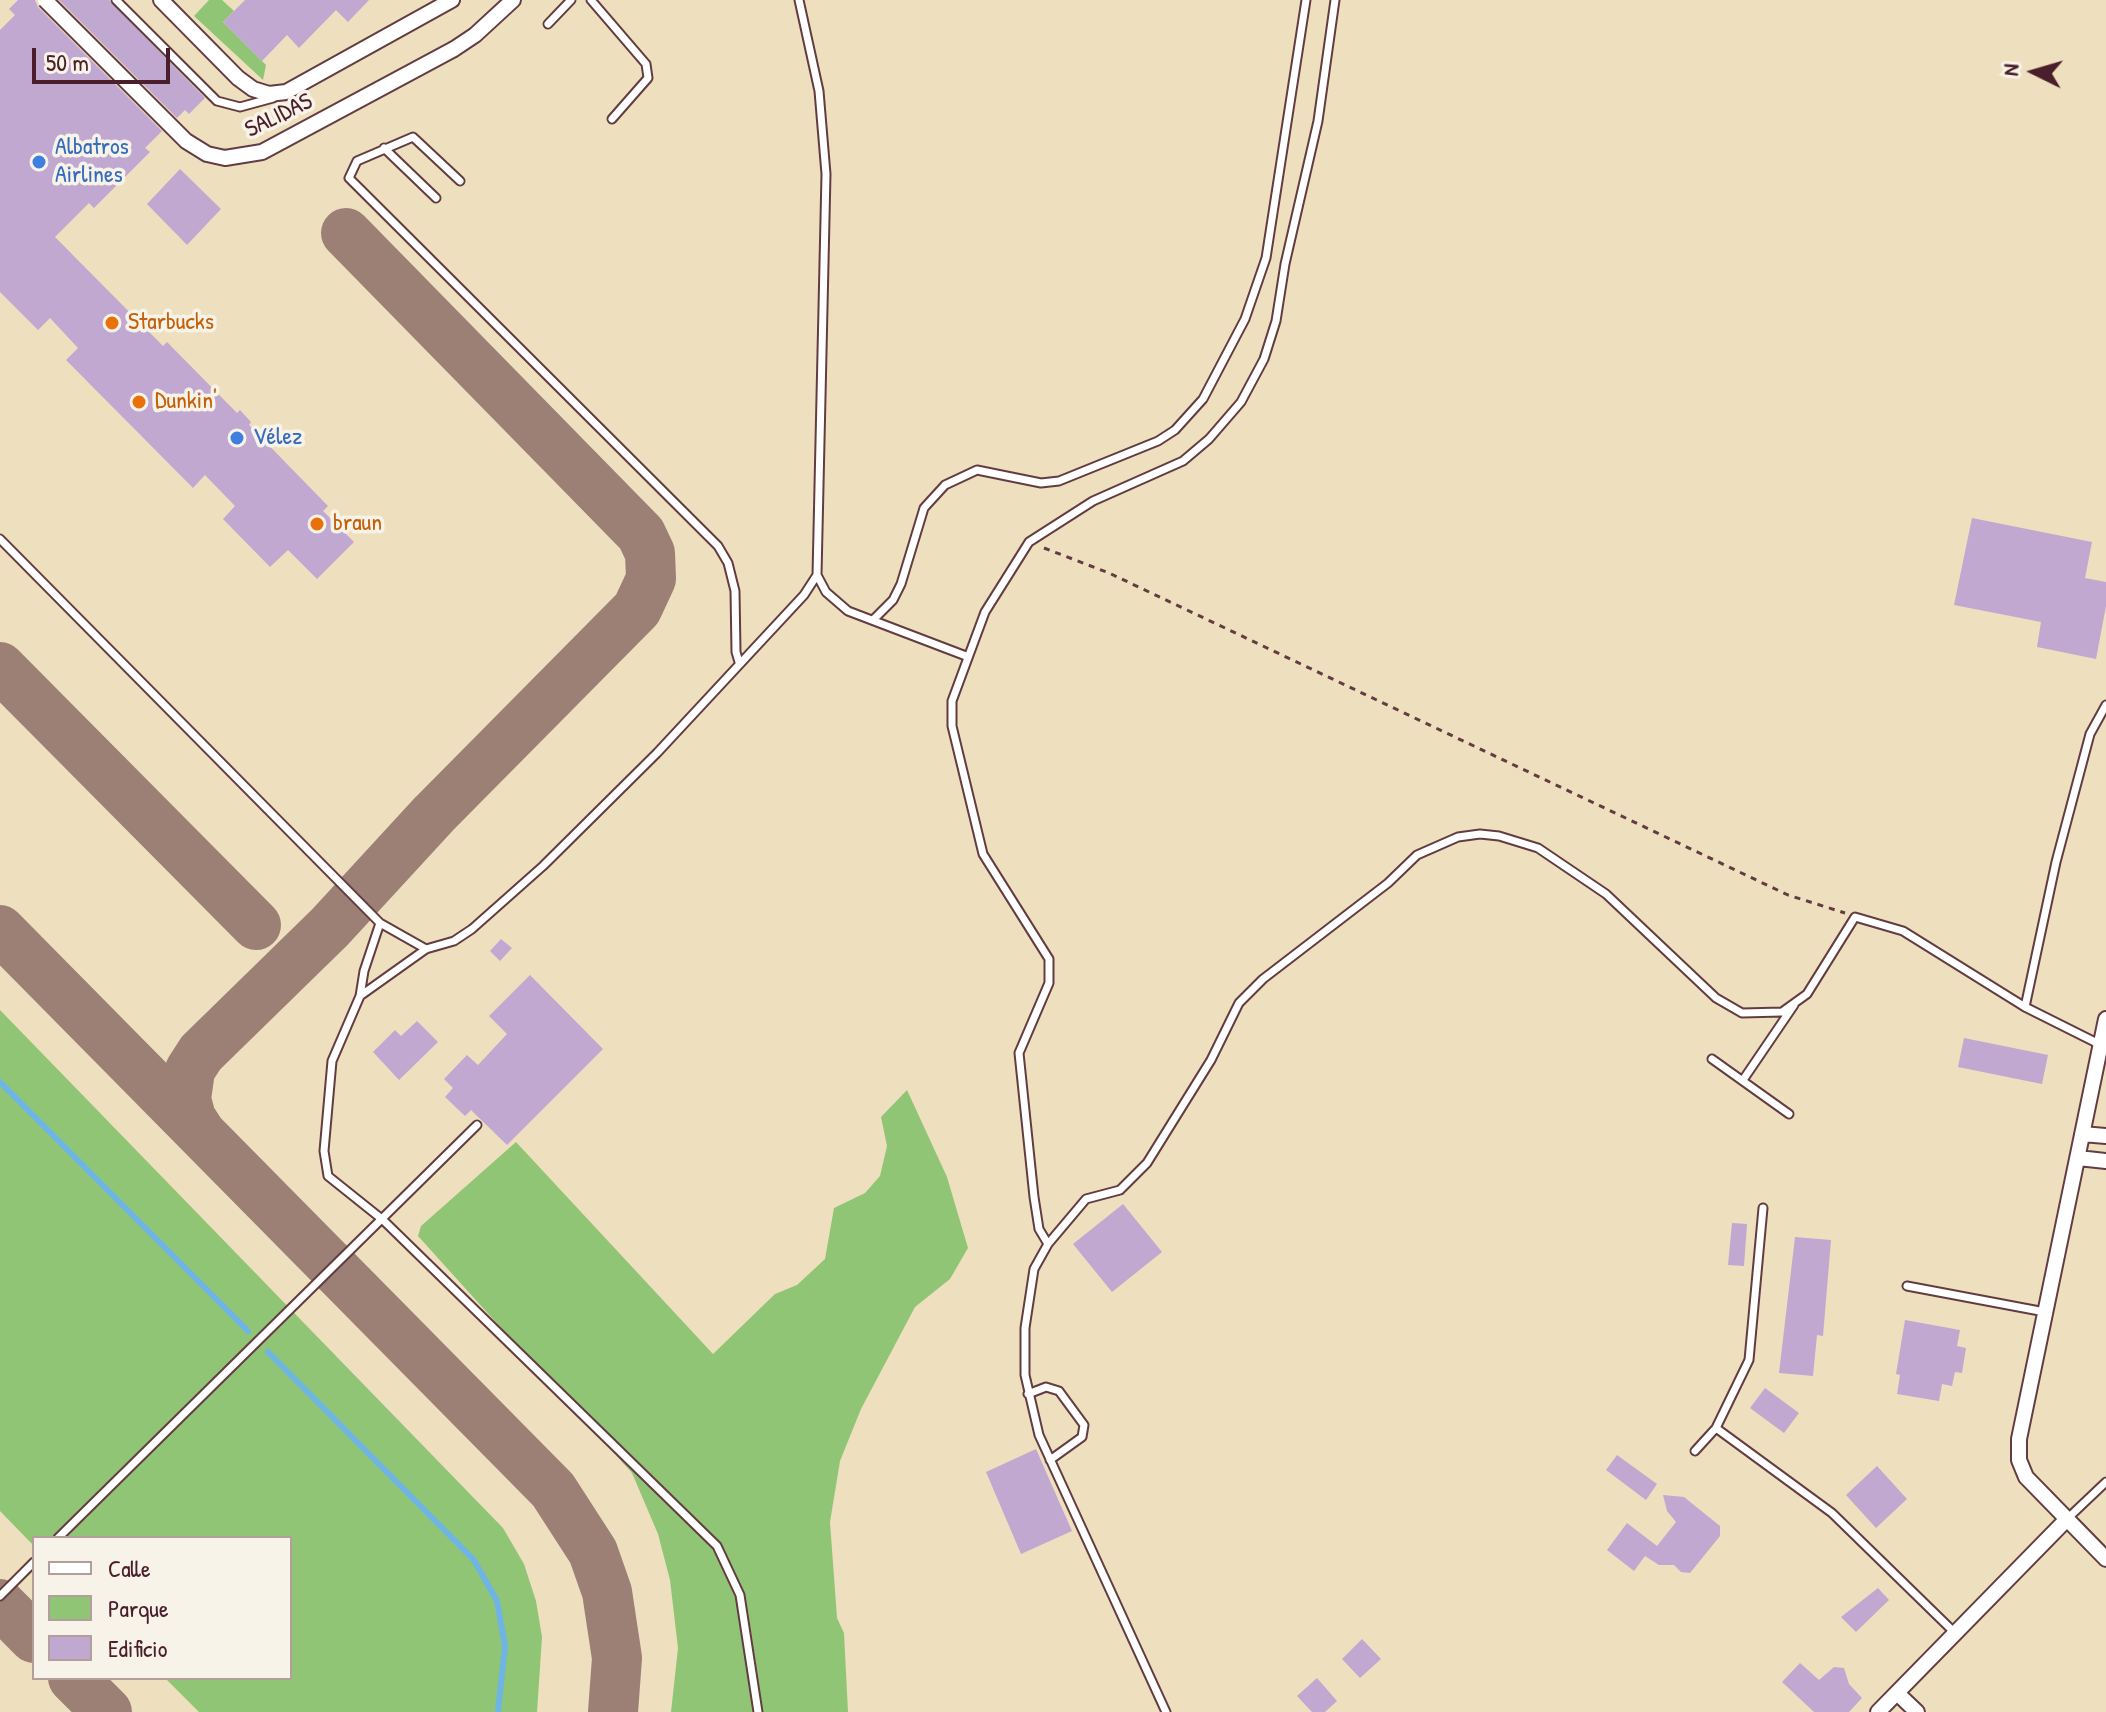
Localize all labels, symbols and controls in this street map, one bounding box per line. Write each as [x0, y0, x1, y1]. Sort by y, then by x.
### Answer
scale bar [36, 32, 174, 82]
north arrow [1994, 32, 2074, 112]
text: 50 m [46, 46, 89, 78]
text: N [1995, 63, 2026, 77]
street label: SALIDAS [241, 87, 317, 145]
place label: Albatros Airlines [55, 134, 129, 190]
marker: Albatros Airlines [30, 153, 48, 171]
place label: Starbucks [128, 309, 214, 337]
marker: Starbucks [103, 314, 121, 332]
place label: Dunkin' [155, 388, 217, 416]
marker: Dunkin' [130, 393, 148, 411]
place label: Vélez [253, 424, 302, 452]
marker: Vélez [228, 429, 246, 447]
place label: braun [333, 510, 382, 538]
marker: braun [308, 515, 326, 533]
legend [32, 1536, 292, 1680]
text: Calle [108, 1552, 150, 1584]
text: Parque [108, 1592, 168, 1624]
text: Edificio [108, 1632, 167, 1664]

